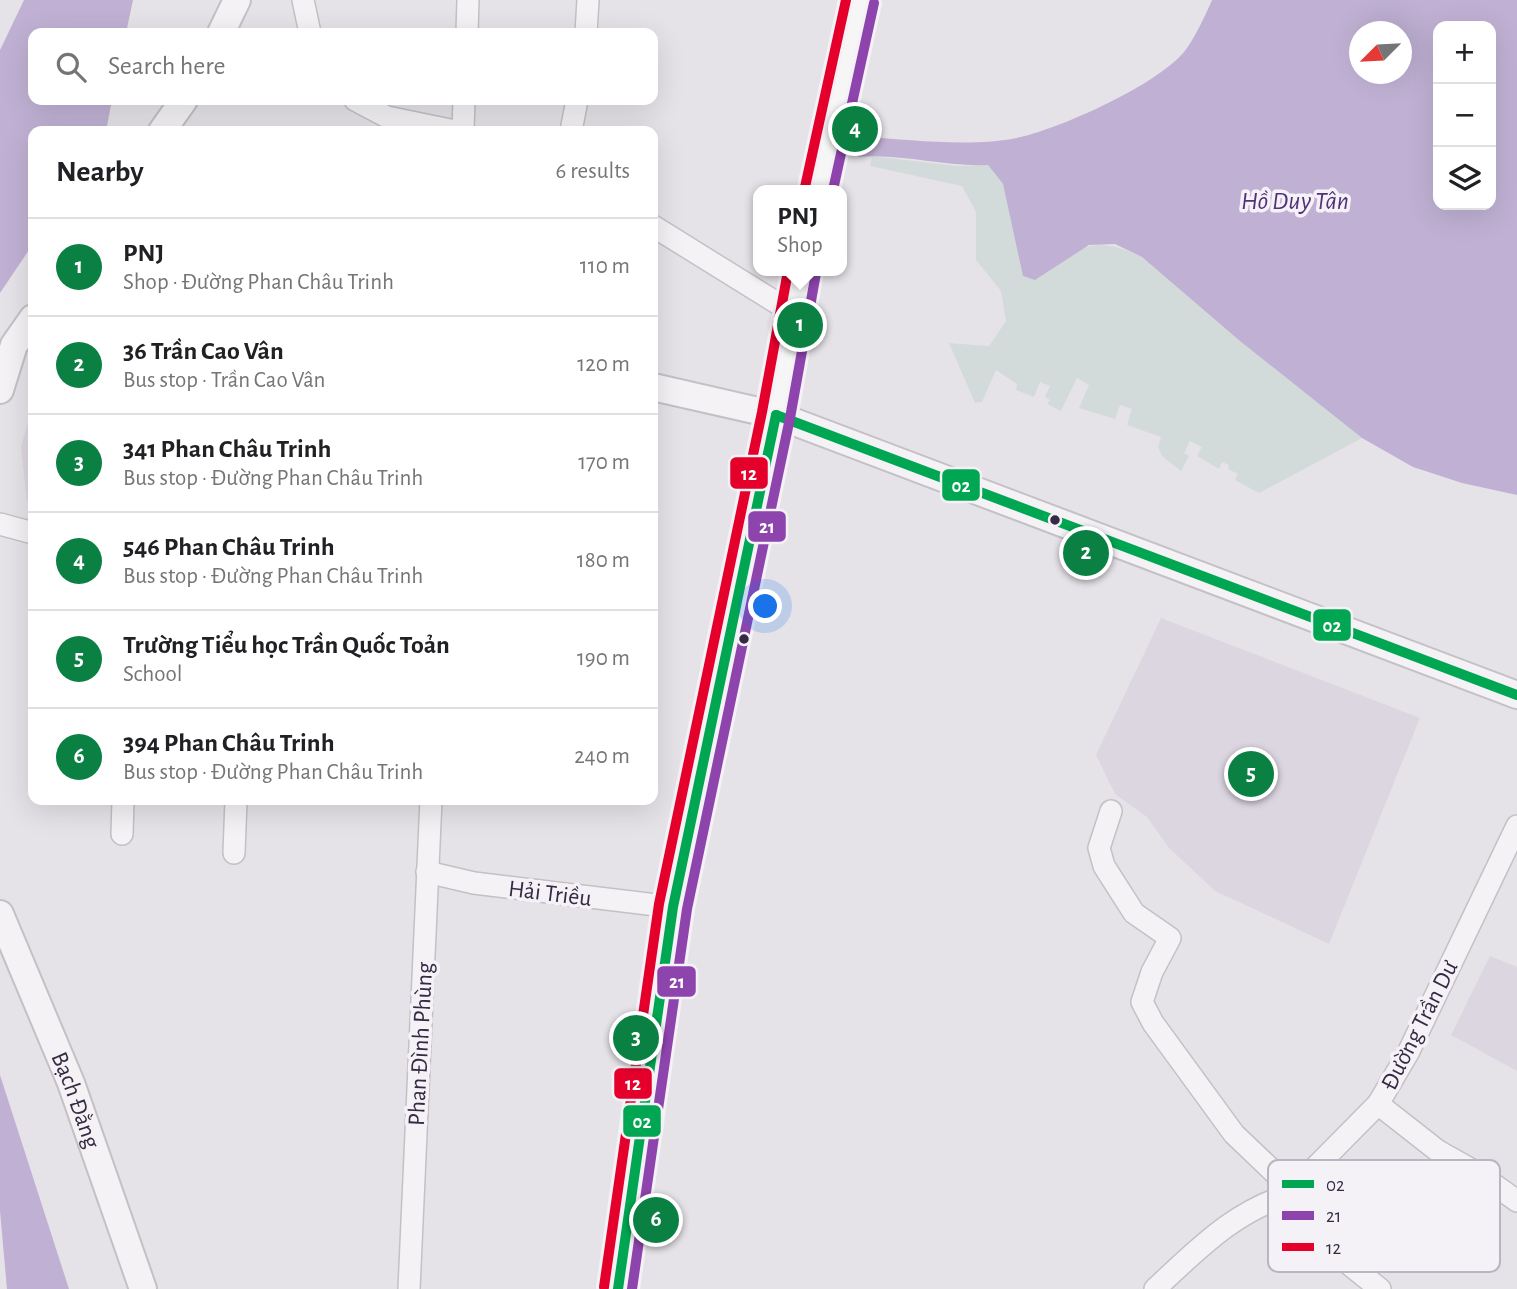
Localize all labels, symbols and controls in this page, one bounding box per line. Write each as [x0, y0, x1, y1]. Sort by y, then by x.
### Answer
north arrow [1349, 21, 1412, 84]
map controls [1433, 21, 1496, 210]
button: + [1433, 21, 1496, 84]
search box [28, 28, 658, 105]
icon: search [52, 48, 90, 86]
text: Search here [108, 53, 226, 79]
button: − [1433, 84, 1496, 147]
pin: 4 [832, 103, 878, 155]
button: layers [1433, 147, 1496, 210]
text: Nearby [56, 157, 144, 187]
text: 6 results [556, 160, 630, 183]
popup [753, 185, 847, 276]
water label: Hồ Duy Tân [1241, 188, 1349, 214]
text: PNJ [777, 203, 818, 229]
text: Shop [777, 234, 823, 257]
text: PNJ [123, 240, 164, 266]
text: 1 [75, 255, 83, 278]
text: 110 m [580, 255, 630, 278]
text: Shop · Đường Phan Châu Trinh [123, 271, 394, 294]
pin: 1 [777, 299, 823, 351]
text: 36 Trần Cao Vân [123, 338, 284, 364]
text: 2 [74, 353, 84, 376]
text: 120 m [577, 353, 630, 376]
text: Bus stop · Trần Cao Vân [123, 369, 325, 392]
text: 341 Phan Châu Trinh [123, 436, 331, 462]
text: 3 [74, 451, 84, 474]
text: 170 m [578, 451, 630, 474]
line badge: 12 [729, 456, 769, 490]
text: 12 [741, 465, 757, 484]
text: Bus stop · Đường Phan Châu Trinh [123, 467, 423, 490]
line badge: 02 [941, 468, 981, 502]
text: 02 [952, 477, 970, 496]
line badge: 21 [747, 510, 787, 543]
unlabelled marker [1048, 513, 1062, 527]
text: 21 [759, 518, 775, 537]
pin: 2 [1063, 527, 1109, 579]
text: 546 Phan Châu Trinh [123, 534, 335, 560]
text: 4 [73, 549, 85, 572]
text: 180 m [577, 549, 630, 572]
text: Bus stop · Đường Phan Châu Trinh [123, 565, 423, 588]
your location [748, 589, 782, 623]
line badge: 02 [1312, 608, 1352, 642]
text: 02 [1323, 617, 1341, 636]
text: Trường Tiểu học Trần Quốc Toản [123, 632, 450, 658]
unlabelled marker [737, 632, 751, 646]
text: 5 [74, 647, 84, 670]
text: 190 m [577, 647, 630, 670]
text: School [123, 663, 182, 686]
text: 394 Phan Châu Trinh [123, 730, 334, 756]
text: 6 [73, 745, 85, 768]
text: 240 m [574, 745, 630, 768]
pin: 5 [1228, 748, 1274, 800]
text: Bus stop · Đường Phan Châu Trinh [123, 761, 423, 784]
street label: Hải Triều [507, 877, 593, 911]
street label: Đường Trần Dư [1377, 957, 1463, 1094]
street label: Phan Đình Phùng [405, 961, 437, 1126]
line badge: 21 [656, 965, 697, 998]
text: 21 [669, 973, 685, 992]
pin: 3 [613, 1012, 659, 1064]
street label: Bạch Đằng [46, 1049, 104, 1152]
line badge: 12 [613, 1067, 653, 1100]
text: 12 [625, 1075, 641, 1094]
line badge: 02 [622, 1104, 662, 1138]
text: 02 [633, 1113, 651, 1132]
legend [1268, 1160, 1500, 1272]
text: 02 [1326, 1176, 1345, 1195]
pin: 6 [633, 1194, 679, 1246]
text: 21 [1326, 1207, 1341, 1226]
text: 12 [1326, 1239, 1342, 1258]

